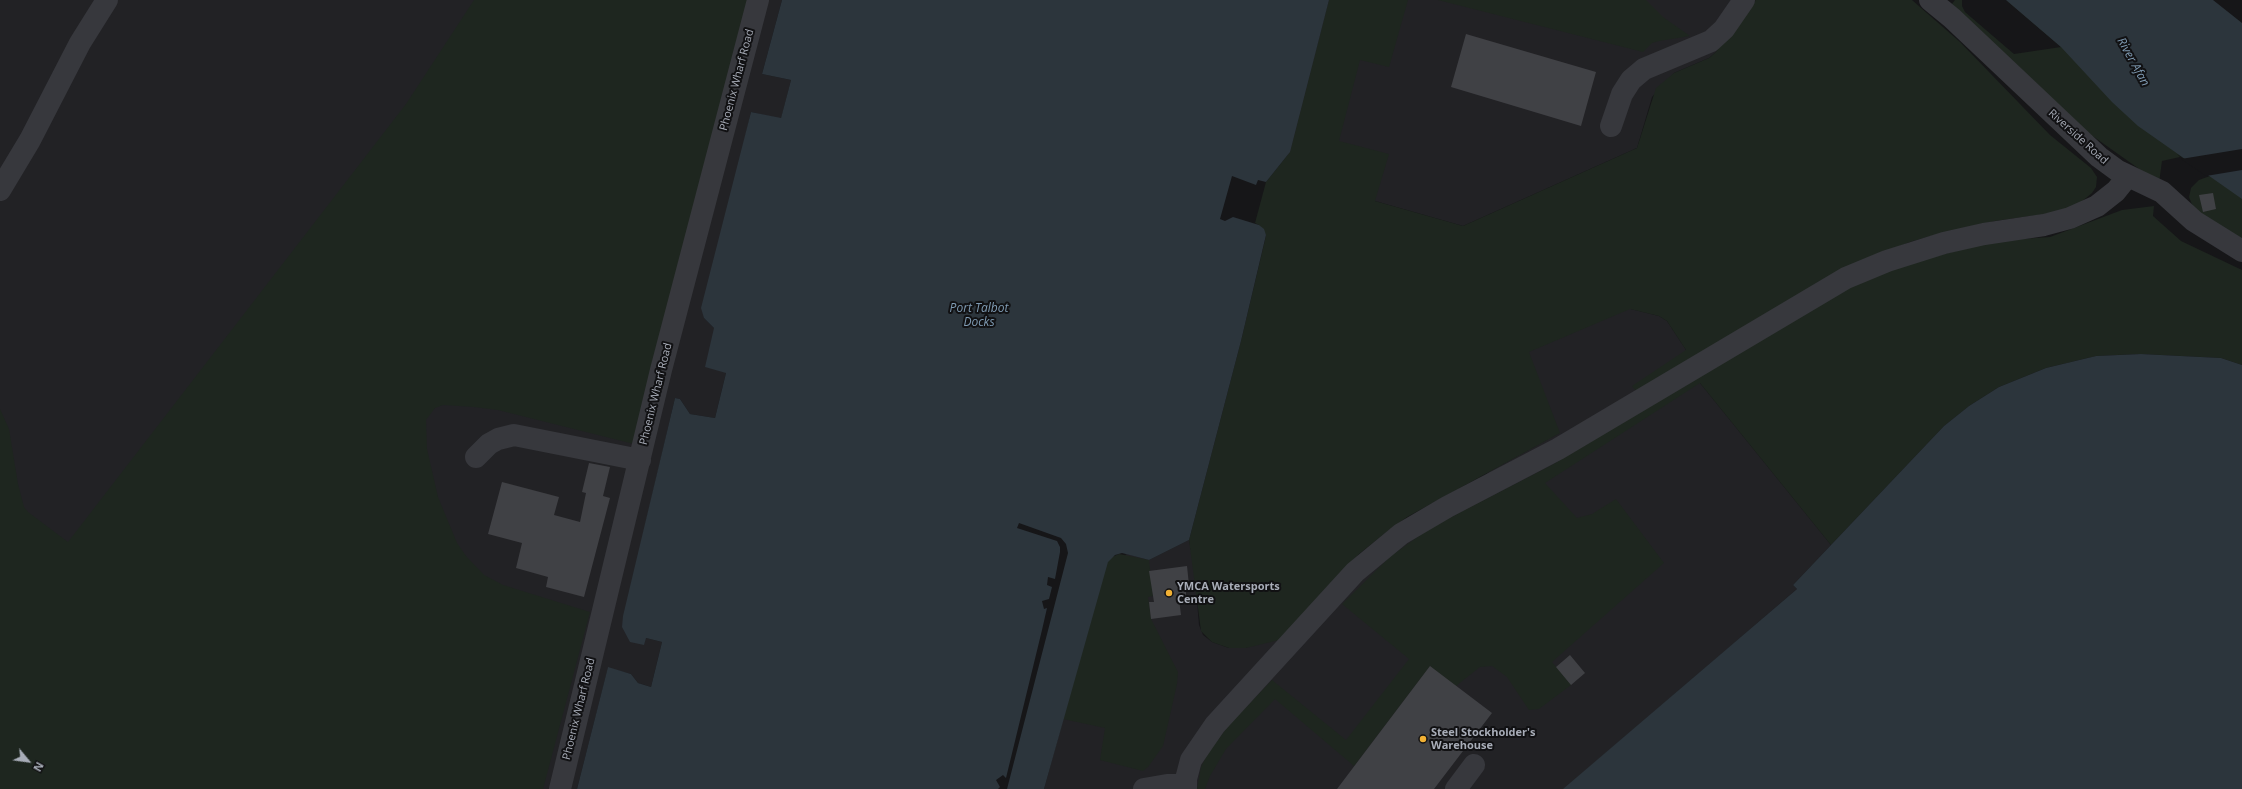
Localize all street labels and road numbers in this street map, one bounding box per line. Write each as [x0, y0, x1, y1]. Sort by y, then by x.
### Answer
street label: Phoenix Wharf Road [717, 28, 757, 132]
street label: Riverside Road [2045, 107, 2111, 167]
street label: Phoenix Wharf Road [637, 342, 675, 446]
street label: Phoenix Wharf Road [560, 657, 598, 761]

